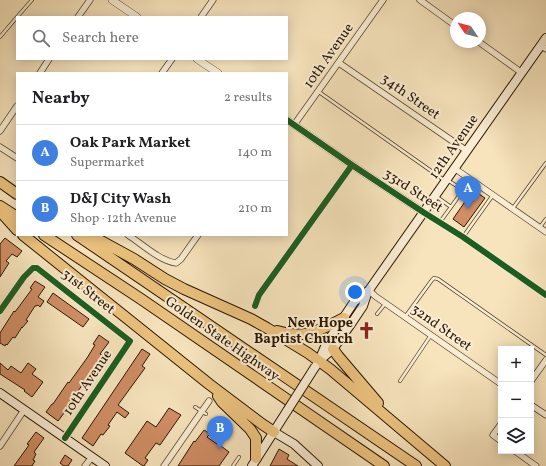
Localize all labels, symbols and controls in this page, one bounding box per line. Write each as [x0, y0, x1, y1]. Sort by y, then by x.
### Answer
north arrow [450, 12, 486, 48]
search box [16, 16, 288, 60]
street label: 10th Avenue [300, 19, 359, 92]
icon: search [30, 27, 52, 49]
text: Search here [62, 28, 139, 49]
street label: 34th Street [377, 70, 443, 124]
text: Nearby [32, 87, 90, 110]
text: 2 results [224, 89, 272, 107]
street label: 12th Avenue [425, 111, 483, 183]
text: Oak Park Market [70, 133, 190, 154]
text: A [40, 144, 50, 162]
text: 140 m [238, 144, 272, 162]
text: Supermarket [70, 154, 145, 172]
street label: 33rd Street [380, 165, 447, 217]
pin: A [455, 176, 481, 209]
text: D&J City Wash [70, 189, 171, 210]
text: B [41, 200, 49, 218]
text: 210 m [238, 200, 272, 218]
text: Shop · 12th Avenue [70, 210, 177, 228]
street label: 31st Street [57, 265, 119, 319]
your location [345, 282, 365, 302]
street label: Golden State Highway [161, 292, 283, 386]
street label: 32nd Street [407, 300, 475, 356]
place label: New Hope Baptist Church [254, 314, 353, 349]
church icon: New Hope Baptist Church [356, 321, 376, 341]
street label: 10th Avenue [59, 346, 117, 420]
map controls [498, 346, 534, 454]
button: + [498, 346, 534, 382]
button: − [498, 382, 534, 418]
pin: B [207, 416, 233, 449]
button: layers [498, 418, 534, 454]

